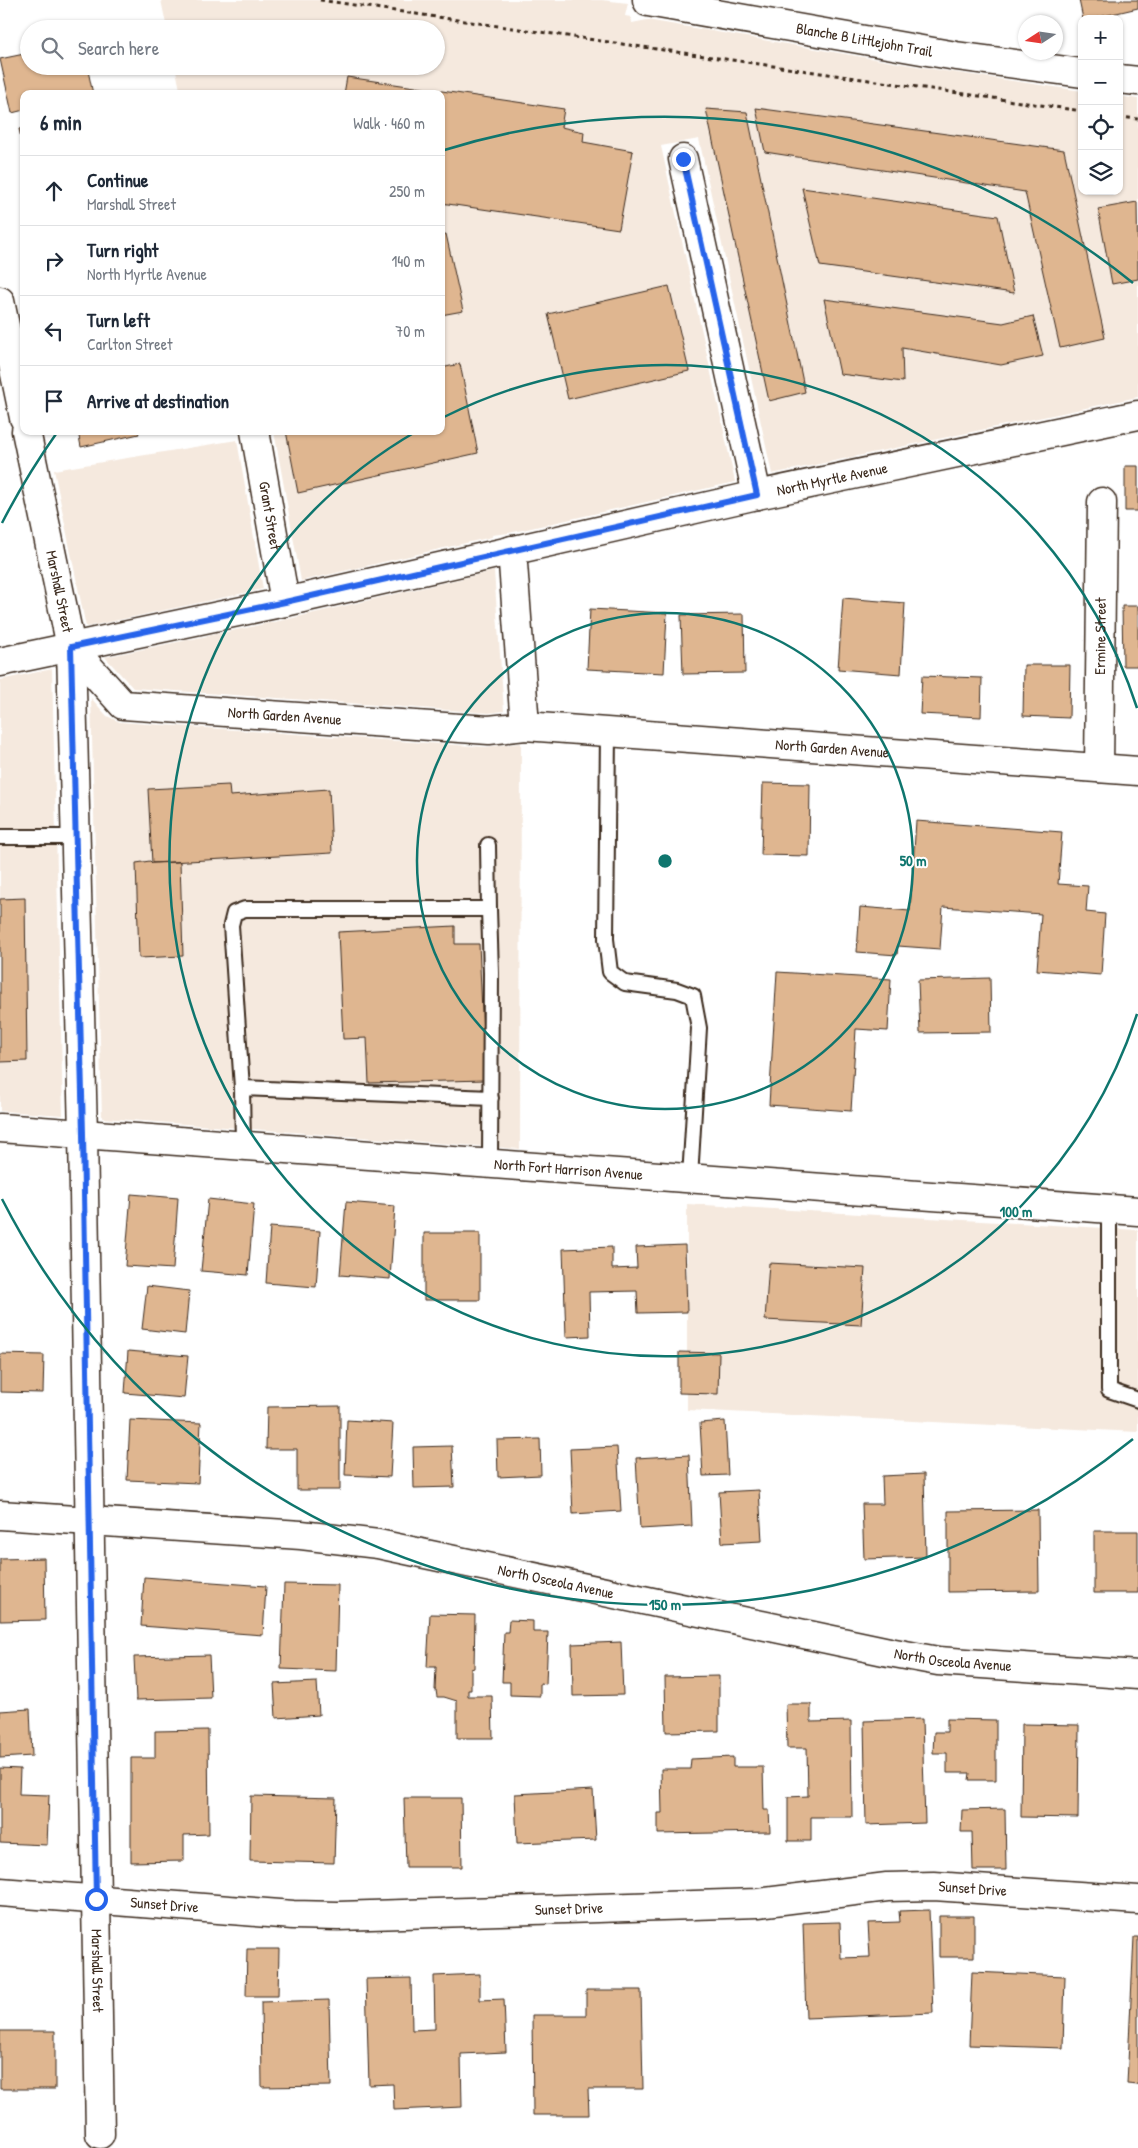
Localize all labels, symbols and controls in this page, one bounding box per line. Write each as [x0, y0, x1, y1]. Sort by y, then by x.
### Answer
north arrow [1018, 15, 1063, 60]
map controls [1078, 15, 1123, 195]
button: + [1078, 15, 1123, 60]
street label: Blanche B Littlejohn Trail [795, 17, 935, 62]
search box [20, 20, 445, 75]
icon: search [38, 34, 66, 62]
text: Search here [78, 35, 159, 61]
button: − [1078, 60, 1123, 105]
button: locate [1078, 105, 1123, 150]
text: 6 min [40, 108, 82, 137]
text: Walk · 460 m [353, 112, 425, 134]
route end [672, 148, 695, 171]
button: layers [1078, 150, 1123, 195]
text: Continue [87, 167, 148, 193]
icon: ahead [40, 177, 68, 205]
text: 250 m [389, 180, 425, 202]
text: Marshall Street [87, 193, 176, 215]
text: Turn right [87, 237, 158, 263]
icon: right [40, 247, 68, 275]
text: 140 m [391, 250, 425, 272]
text: North Myrtle Avenue [87, 263, 207, 285]
text: Turn left [87, 307, 150, 333]
icon: left [40, 317, 68, 345]
text: 70 m [395, 320, 425, 342]
text: Carlton Street [87, 333, 173, 355]
icon: arrive [40, 387, 68, 415]
text: Arrive at destination [87, 388, 229, 414]
street label: North Myrtle Avenue [775, 457, 889, 501]
street label: Grant Street [254, 480, 287, 552]
street label: Marshall Street [41, 548, 79, 635]
street label: Ermine Street [1089, 596, 1111, 675]
street label: North Garden Avenue [227, 701, 342, 730]
street label: North Garden Avenue [775, 733, 890, 763]
text: 50 m [900, 850, 926, 871]
centre of rings [656, 852, 674, 870]
street label: North Fort Harrison Avenue [494, 1153, 644, 1185]
text: 100 m [1000, 1201, 1032, 1222]
street label: North Osceola Avenue [496, 1559, 616, 1604]
text: 150 m [649, 1594, 681, 1615]
street label: North Osceola Avenue [893, 1642, 1012, 1676]
street label: Sunset Drive [938, 1875, 1008, 1901]
route start [85, 1888, 108, 1911]
street label: Sunset Drive [130, 1891, 199, 1918]
street label: Sunset Drive [534, 1897, 603, 1920]
street label: Marshall Street [87, 1929, 109, 2013]

